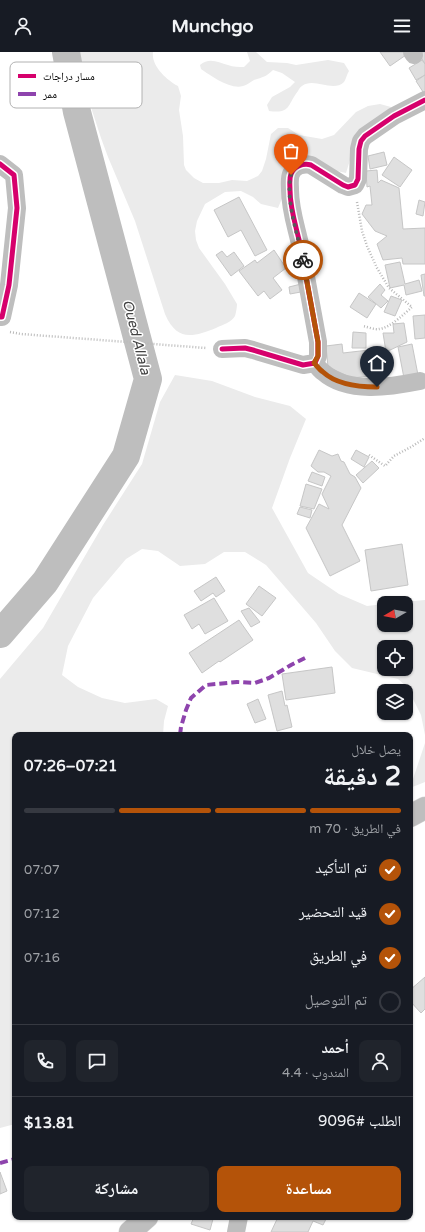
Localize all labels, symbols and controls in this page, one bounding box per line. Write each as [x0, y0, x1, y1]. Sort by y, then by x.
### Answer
icon: person [12, 15, 34, 37]
text: Munchgo [172, 15, 253, 37]
icon: menu [391, 15, 413, 37]
legend [10, 62, 142, 108]
text: مسار دراجات [43, 70, 95, 83]
text: ممر [42, 88, 57, 101]
pin [274, 134, 308, 175]
icon: bag [280, 140, 302, 162]
courier [283, 240, 323, 280]
icon: bike [292, 249, 314, 271]
water label: Oued Allala [119, 298, 154, 378]
pin [360, 346, 394, 387]
icon: home [366, 352, 388, 374]
north arrow [377, 596, 413, 632]
map controls [377, 596, 413, 720]
button: locate [377, 640, 413, 676]
button: layers [377, 684, 413, 720]
text: يصل خلال [351, 742, 401, 758]
text: 07:21–07:26 [24, 757, 117, 775]
text: 2 دقيقة [323, 761, 401, 792]
text: في الطريق · 70 m [309, 821, 401, 837]
text: تم التأكيد [315, 859, 367, 877]
icon: check [379, 859, 401, 881]
text: 07:07 [24, 862, 60, 878]
text: قيد التحضير [299, 903, 367, 921]
icon: check [379, 903, 401, 925]
text: 07:12 [24, 906, 60, 922]
text: في الطريق [309, 947, 367, 965]
icon: check [379, 947, 401, 969]
text: 07:16 [24, 950, 60, 966]
text: تم التوصيل [305, 991, 367, 1009]
text: أحمد [322, 1039, 349, 1057]
button: phone [24, 1040, 66, 1082]
button: chat [76, 1040, 118, 1082]
button: person [359, 1040, 401, 1082]
text: المندوب · 4.4 [282, 1065, 349, 1081]
text: الطلب #9096 [318, 1112, 401, 1130]
text: $13.81 [24, 1114, 75, 1132]
button: مشاركة [24, 1166, 209, 1212]
button: مساعدة [217, 1166, 401, 1212]

